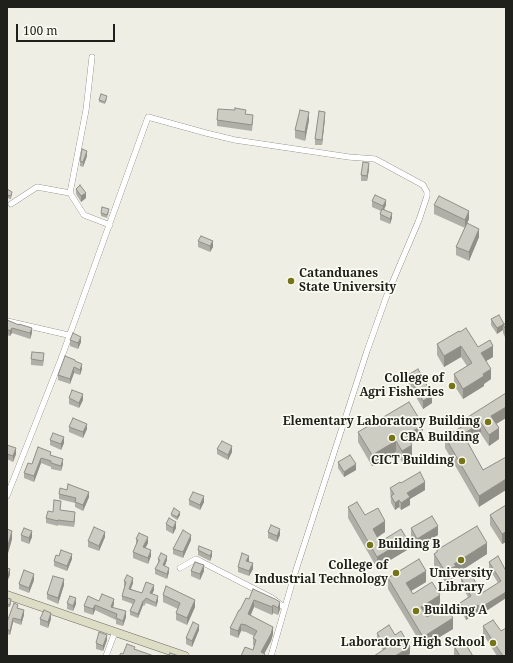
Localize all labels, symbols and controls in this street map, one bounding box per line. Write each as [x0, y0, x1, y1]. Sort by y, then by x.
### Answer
scale bar [18, 16, 117, 42]
text: 100 m [23, 22, 58, 39]
place label: Catanduanes State University [299, 267, 396, 295]
marker: Catanduanes State University [286, 276, 296, 286]
place label: College of Agri Fisheries [359, 372, 444, 400]
marker: College of Agri Fisheries [447, 381, 457, 391]
place label: Elementary Laboratory Building [283, 415, 480, 429]
marker: Elementary Laboratory Building [483, 417, 493, 427]
place label: CBA Building [400, 431, 479, 445]
marker: CBA Building [387, 433, 397, 443]
place label: CICT Building [371, 454, 454, 468]
marker: CICT Building [457, 456, 467, 466]
place label: Building B [378, 538, 440, 552]
marker: Building B [365, 540, 375, 550]
marker: University Library [456, 555, 466, 565]
place label: College of Industrial Technology [255, 559, 388, 587]
place label: University Library [429, 567, 493, 595]
marker: College of Industrial Technology [391, 568, 401, 578]
place label: Building A [424, 604, 487, 618]
marker: Building A [411, 606, 421, 616]
place label: Laboratory High School [341, 636, 485, 650]
marker: Laboratory High School [488, 638, 498, 648]

